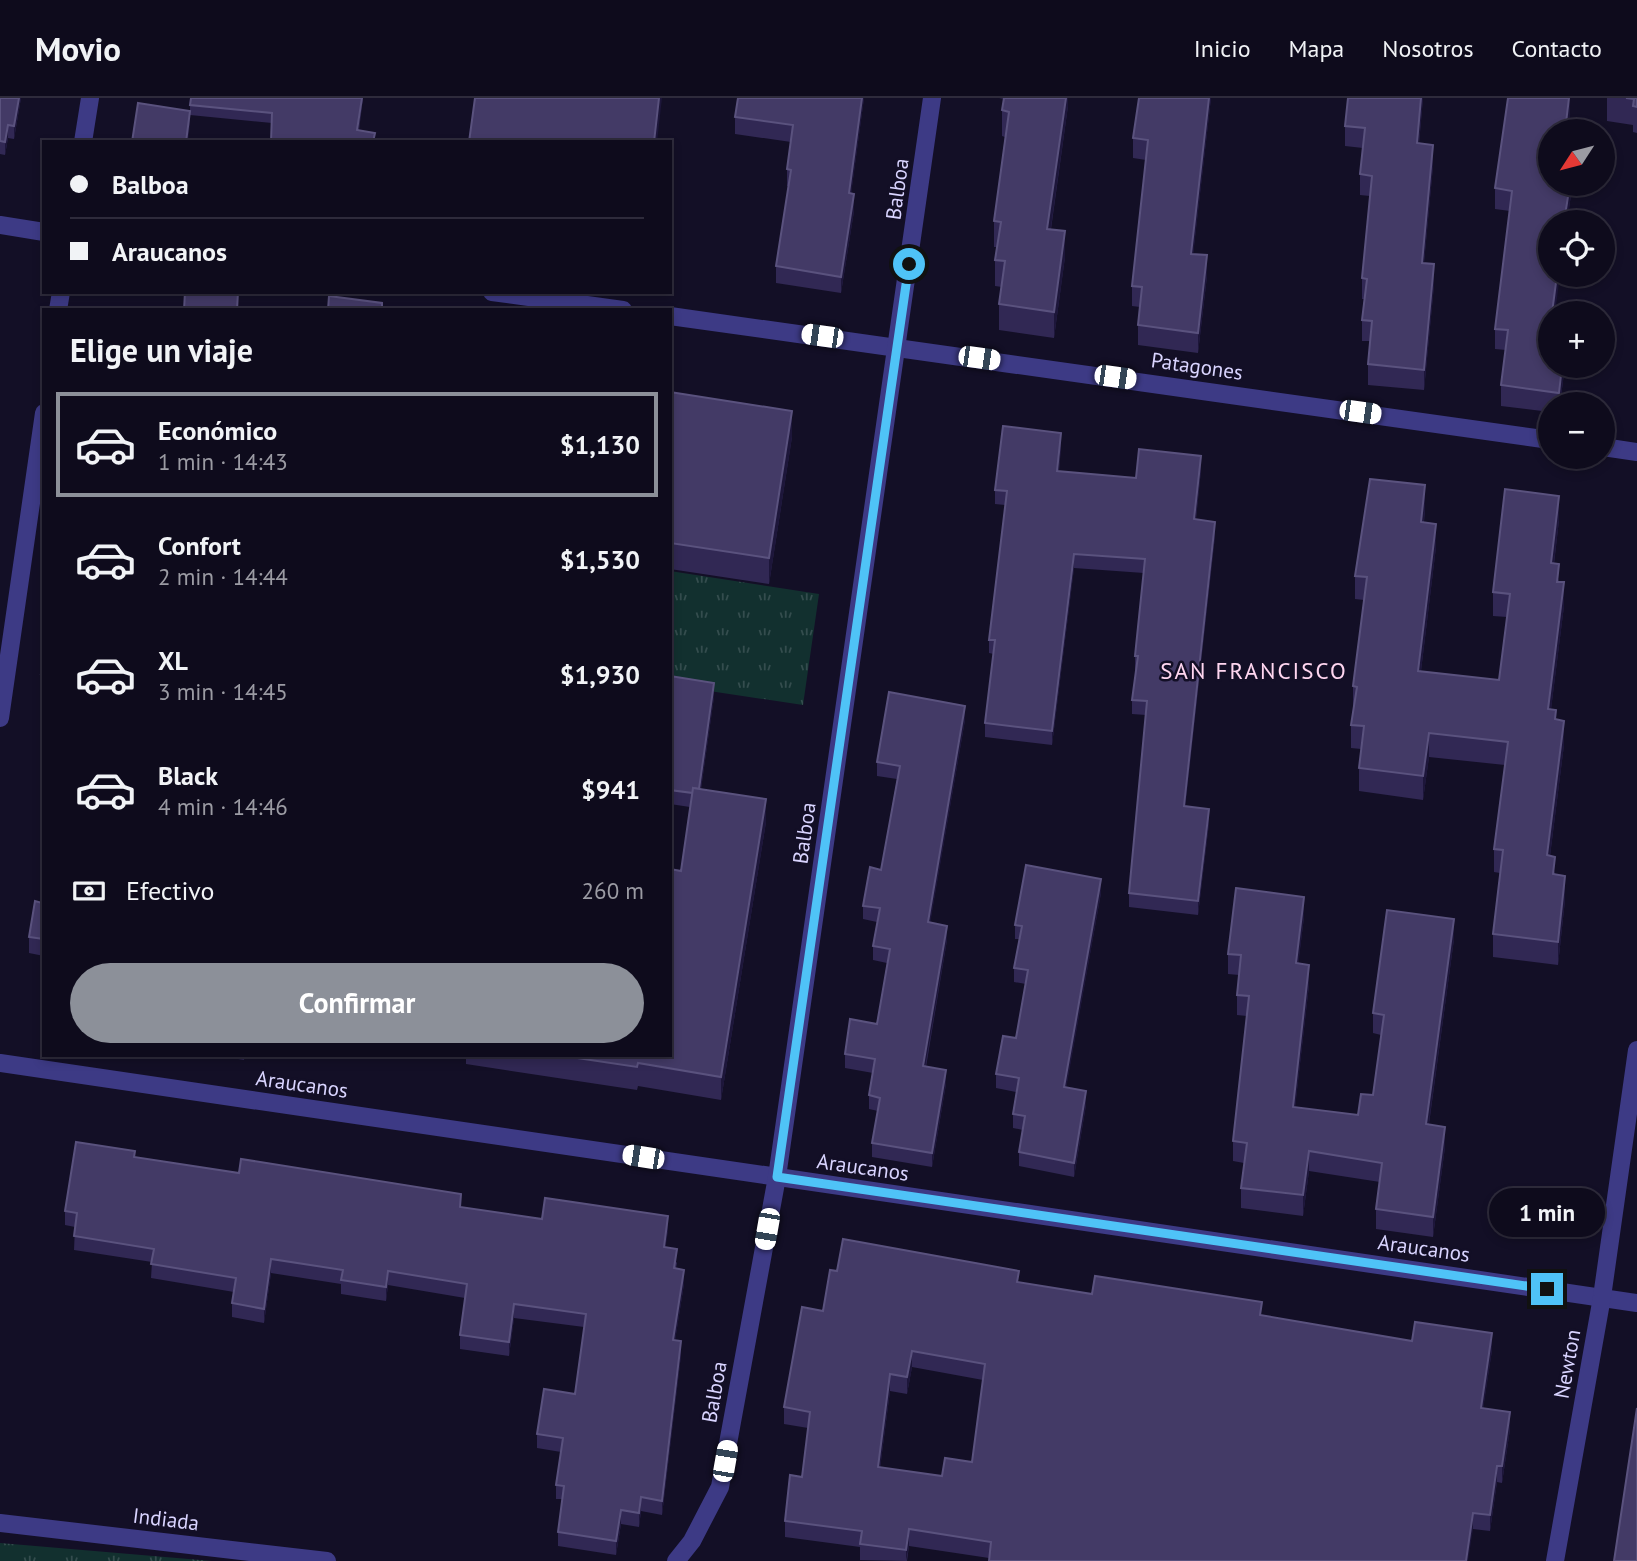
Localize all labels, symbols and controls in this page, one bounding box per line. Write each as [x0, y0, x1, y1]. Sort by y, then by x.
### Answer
text: Movio [35, 27, 121, 70]
text: Inicio [1194, 33, 1251, 64]
text: Mapa [1289, 33, 1344, 64]
text: Nosotros [1382, 33, 1474, 64]
text: Contacto [1512, 33, 1602, 64]
north arrow [1538, 119, 1615, 196]
map controls [1538, 119, 1615, 469]
street label: Balboa [879, 157, 915, 221]
text: Balboa [112, 168, 189, 201]
button: locate [1538, 210, 1615, 287]
text: Araucanos [112, 235, 227, 268]
route start [893, 248, 925, 280]
button: + [1538, 301, 1615, 378]
car [800, 323, 845, 349]
text: Elige un viaje [70, 329, 253, 371]
car [957, 345, 1002, 371]
street label: Patagones [1149, 346, 1245, 386]
car [1093, 364, 1138, 390]
button: − [1538, 392, 1615, 469]
car [1338, 399, 1383, 425]
icon: car [74, 413, 137, 476]
text: Económico [158, 414, 277, 447]
text: $1,130 [560, 428, 640, 461]
text: 1 min · 14:43 [158, 447, 288, 476]
icon: car [74, 528, 137, 591]
text: Confort [158, 529, 241, 562]
text: $1,530 [560, 543, 640, 576]
text: 2 min · 14:44 [158, 562, 288, 591]
icon: car [74, 643, 137, 706]
text: XL [158, 644, 188, 677]
district label: SAN FRANCISCO [1160, 656, 1348, 685]
text: $1,930 [560, 658, 640, 691]
text: 3 min · 14:45 [158, 677, 288, 706]
icon: car [74, 758, 137, 821]
text: Black [158, 759, 218, 792]
text: $941 [581, 773, 640, 806]
text: 4 min · 14:46 [158, 792, 288, 821]
street label: Balboa [786, 801, 822, 865]
icon: cash [70, 872, 108, 910]
text: Efectivo [126, 874, 215, 907]
text: 260 m [582, 876, 644, 905]
button: Confirmar [70, 963, 644, 1043]
street label: Araucanos [254, 1064, 350, 1104]
car [621, 1143, 666, 1171]
street label: Araucanos [815, 1147, 911, 1187]
callout: 1 min [1489, 1188, 1605, 1236]
text: 1 min [1519, 1198, 1575, 1227]
car [754, 1206, 781, 1252]
street label: Araucanos [1376, 1228, 1472, 1268]
route end [1531, 1273, 1563, 1305]
street label: Newton [1548, 1327, 1586, 1401]
street label: Balboa [695, 1359, 733, 1425]
car [712, 1438, 739, 1484]
street label: Indiada [131, 1502, 201, 1536]

